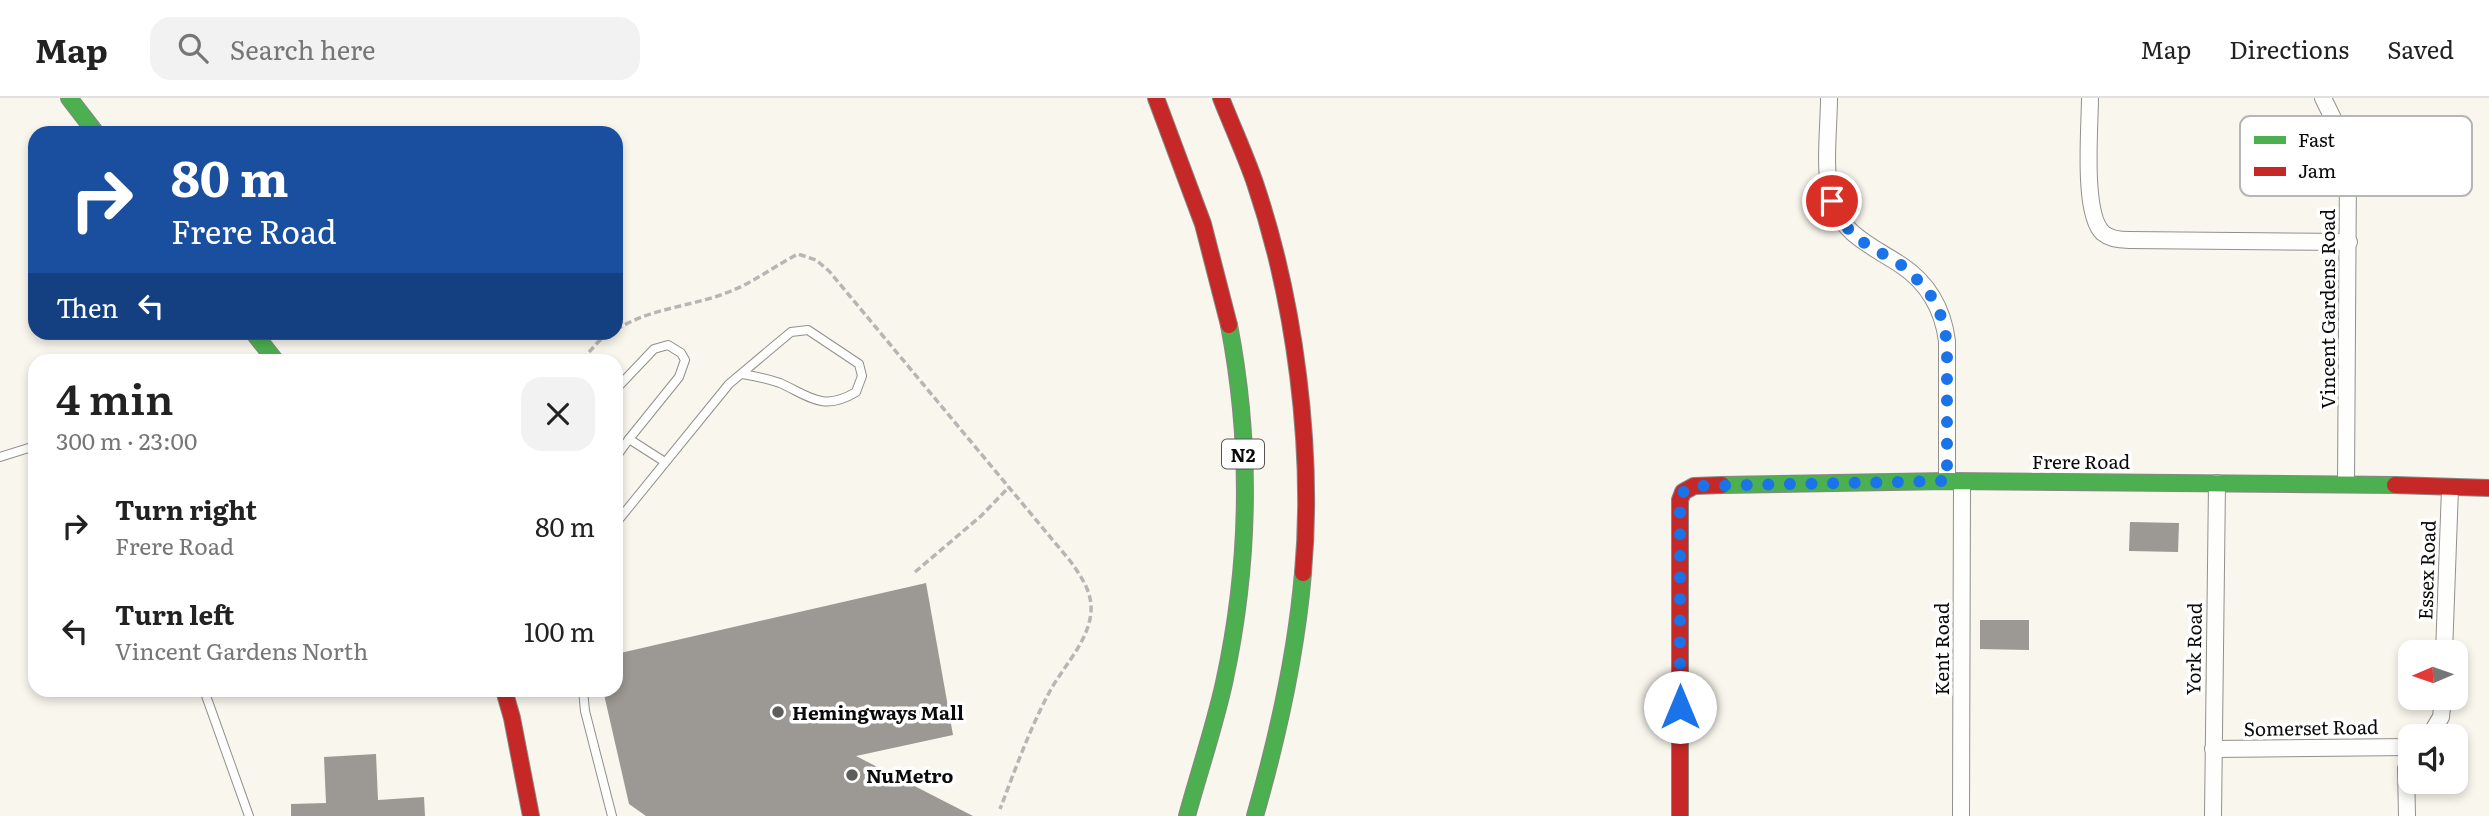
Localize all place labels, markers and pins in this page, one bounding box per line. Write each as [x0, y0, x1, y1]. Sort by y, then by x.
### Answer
pin [1802, 171, 1862, 231]
place label: Hemingways Mall [792, 698, 964, 726]
marker: Hemingways Mall [770, 704, 786, 720]
place label: NuMetro [866, 761, 953, 789]
marker: NuMetro [844, 767, 860, 783]

